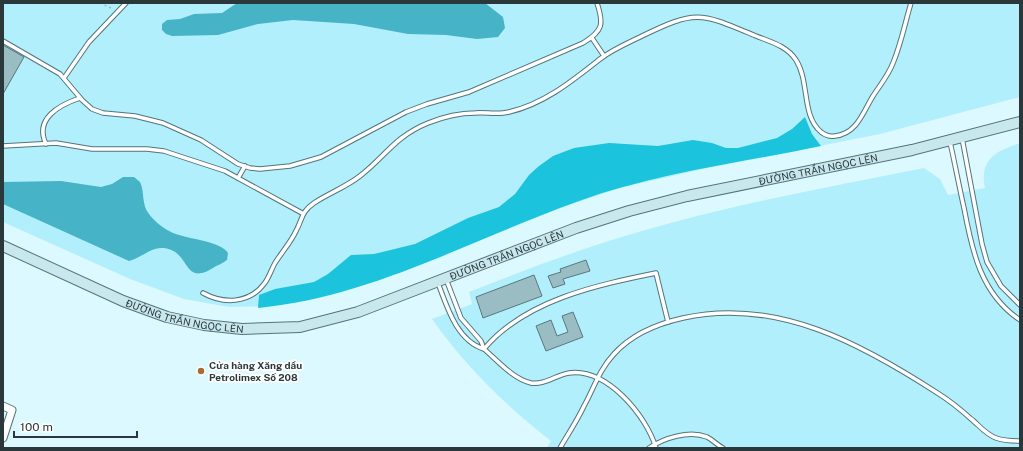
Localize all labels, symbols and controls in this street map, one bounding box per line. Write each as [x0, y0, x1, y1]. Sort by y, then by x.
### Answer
street label: ĐƯỜNG TRẦN NGỌC LÊN [758, 151, 879, 187]
street label: ĐƯỜNG TRẦN NGỌC LÊN [448, 227, 565, 282]
street label: ĐƯỜNG TRẦN NGỌC LÊN [124, 296, 244, 335]
place label: Cửa hàng Xăng dầu Petrolimex Số 208 [209, 359, 302, 383]
marker: Cửa hàng Xăng dầu Petrolimex Số 208 [196, 366, 206, 376]
scale bar [14, 413, 137, 439]
text: 100 m [20, 420, 53, 434]

